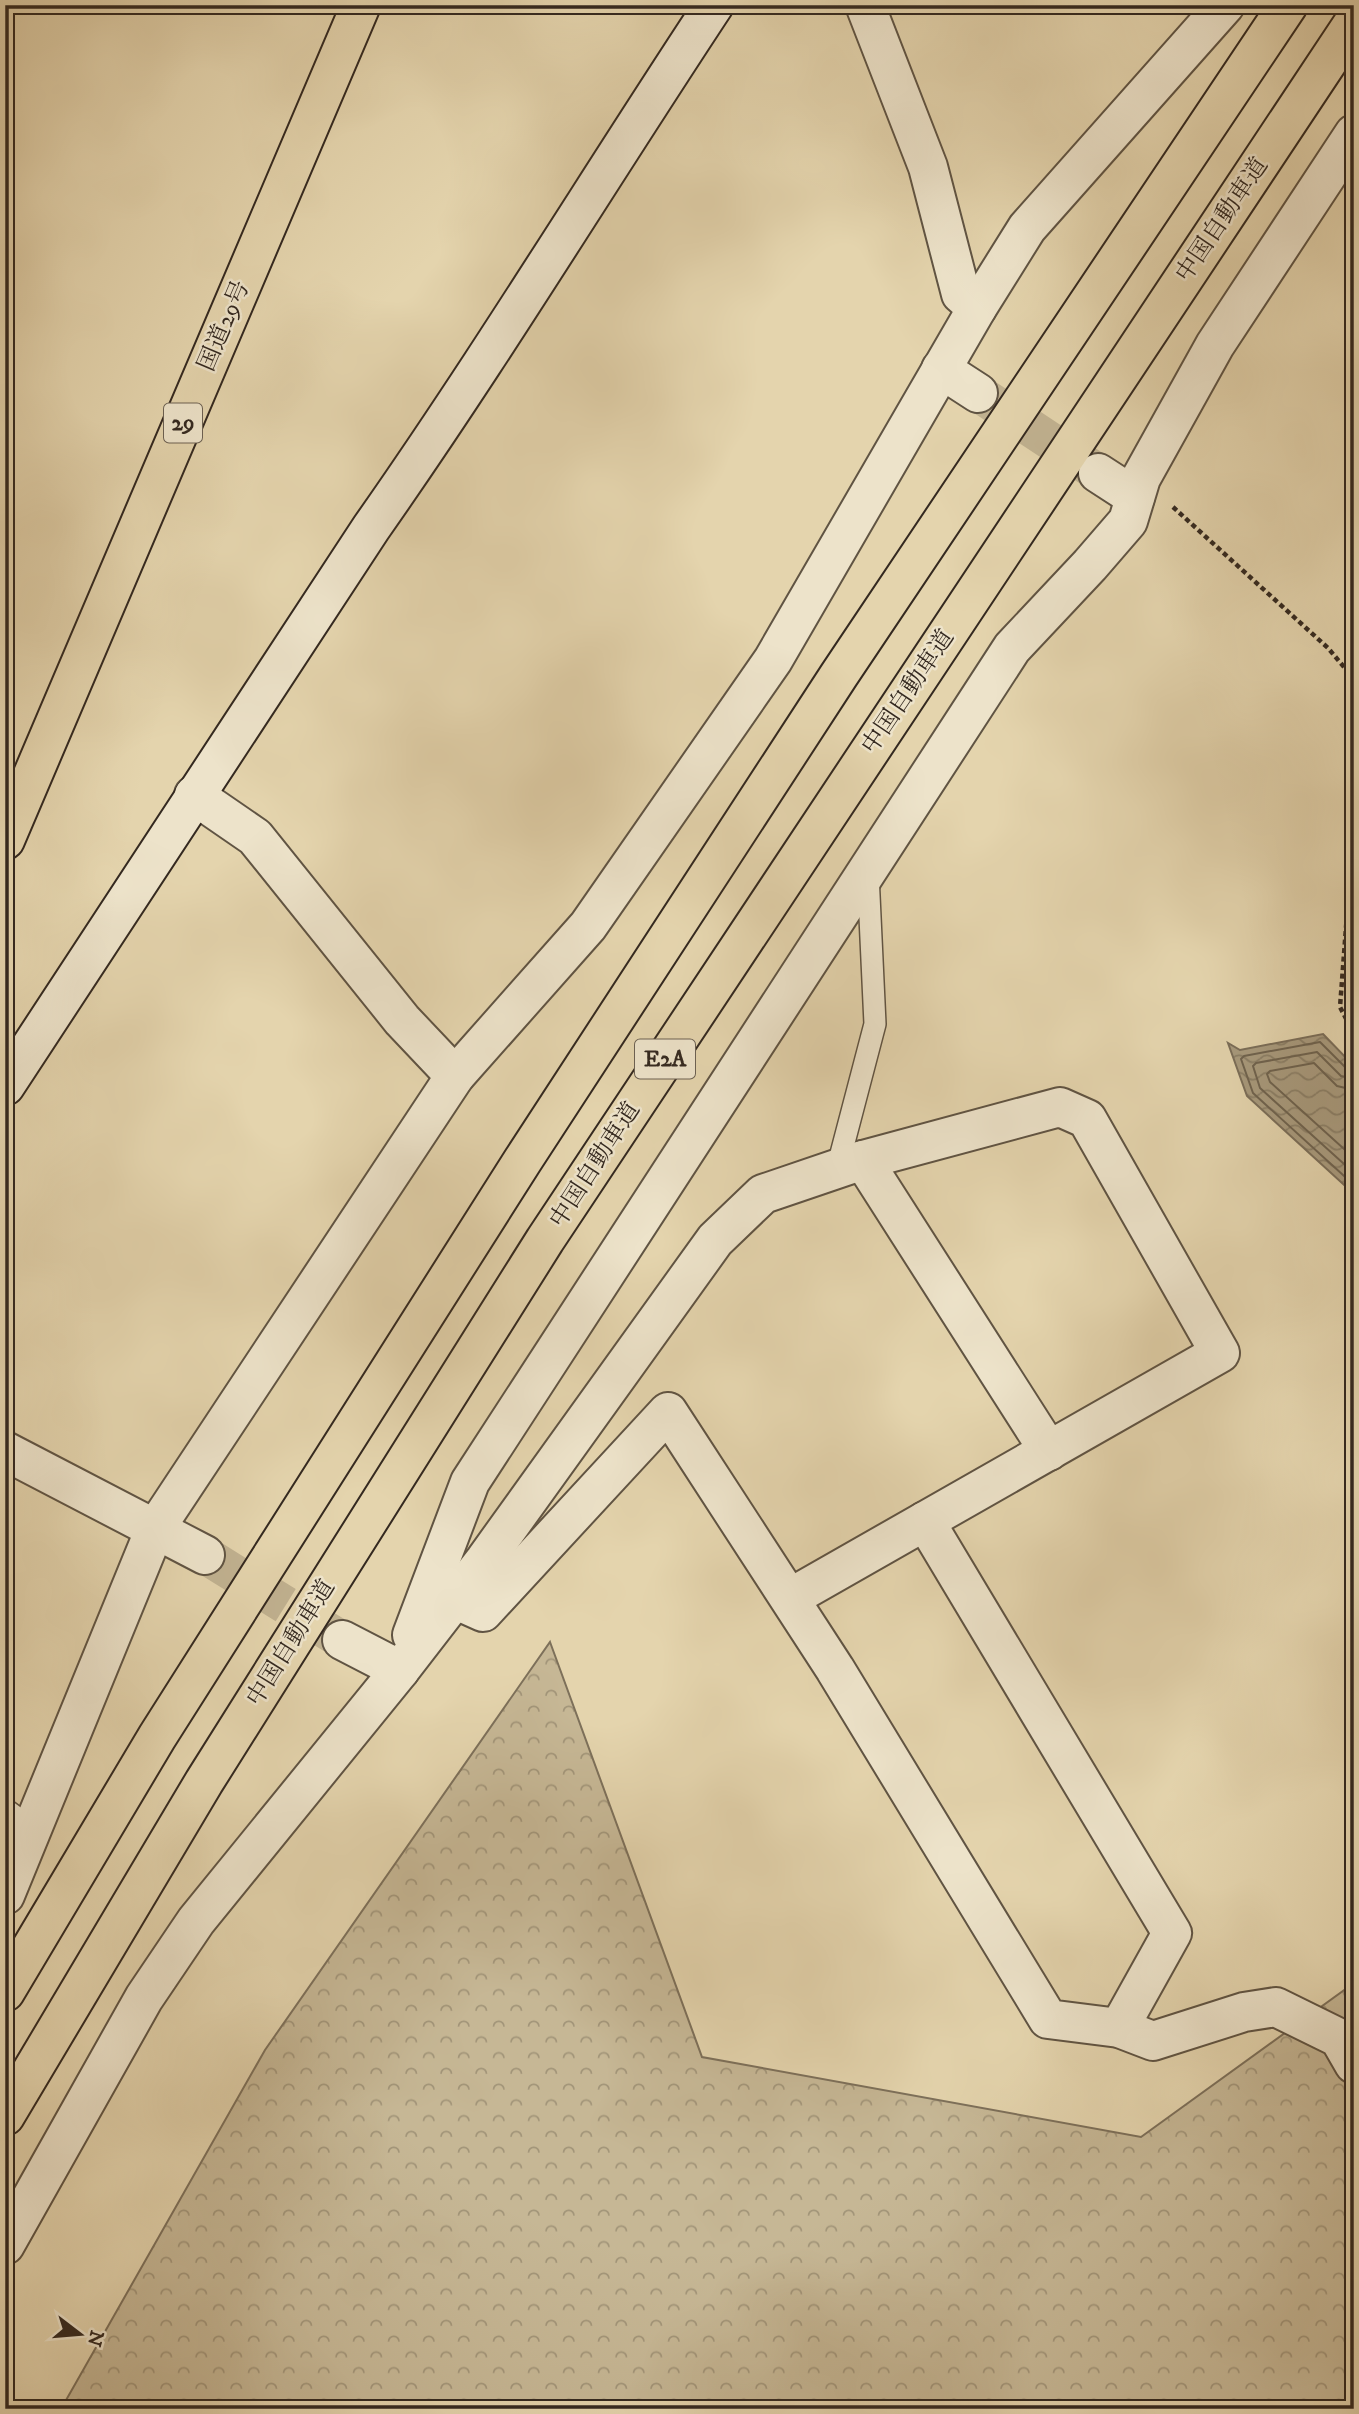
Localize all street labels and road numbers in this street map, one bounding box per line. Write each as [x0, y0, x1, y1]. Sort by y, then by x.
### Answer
street label: 中国自動車道 [1169, 152, 1275, 288]
street label: 国道29号 [191, 276, 257, 376]
road number: 29 [164, 404, 202, 442]
street label: 中国自動車道 [855, 624, 961, 760]
road number: E2A [635, 1040, 695, 1078]
street label: 中国自動車道 [543, 1096, 647, 1234]
street label: 中国自動車道 [240, 1574, 342, 1712]

